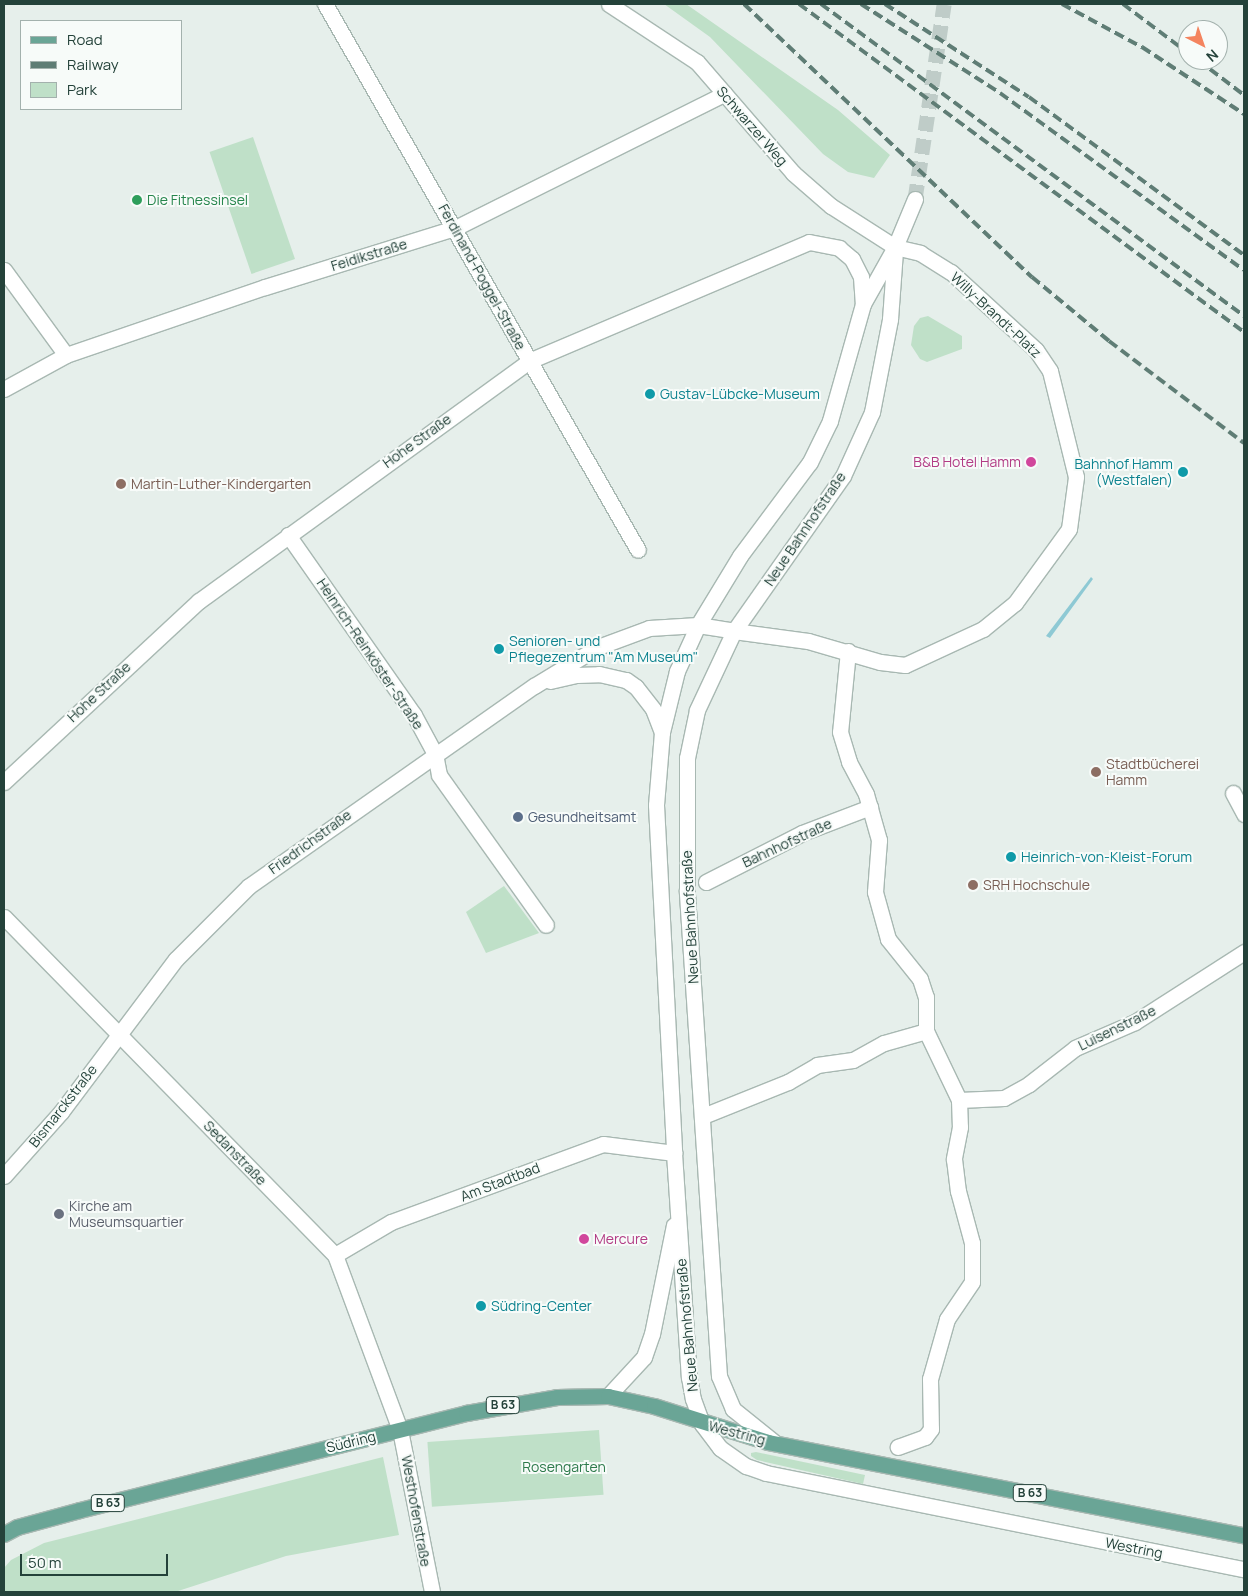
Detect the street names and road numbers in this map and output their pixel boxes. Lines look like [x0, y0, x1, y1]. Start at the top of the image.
street label: Schwarzer Weg [713, 83, 791, 169]
street label: Ferdinand-Poggel-Straße [435, 201, 529, 353]
street label: Feidikstraße [329, 235, 409, 275]
street label: Willy-Brandt-Platz [947, 269, 1045, 361]
street label: Hohe Straße [379, 411, 455, 471]
street label: Neue Bahnhofstraße [761, 469, 849, 589]
street label: Heinrich-Reinköster-Straße [313, 575, 427, 733]
street label: Hohe Straße [64, 658, 134, 726]
street label: Friedrichstraße [265, 806, 355, 878]
street label: Bahnhofstraße [740, 815, 834, 871]
street label: Neue Bahnhofstraße [678, 850, 702, 984]
street label: Luisenstraße [1075, 1002, 1159, 1054]
street label: Bismarckstraße [25, 1061, 101, 1151]
street label: Sedanstraße [200, 1117, 270, 1189]
street label: Am Stadtbad [458, 1159, 542, 1205]
street label: Neue Bahnhofstraße [673, 1258, 701, 1392]
road number: B 63 [486, 1396, 520, 1414]
street label: Westring [707, 1417, 767, 1449]
street label: Südring [325, 1428, 377, 1456]
street label: Westhofenstraße [398, 1454, 434, 1568]
road number: B 63 [1012, 1484, 1048, 1502]
road number: B 63 [90, 1494, 126, 1512]
street label: Westring [1104, 1534, 1164, 1562]

